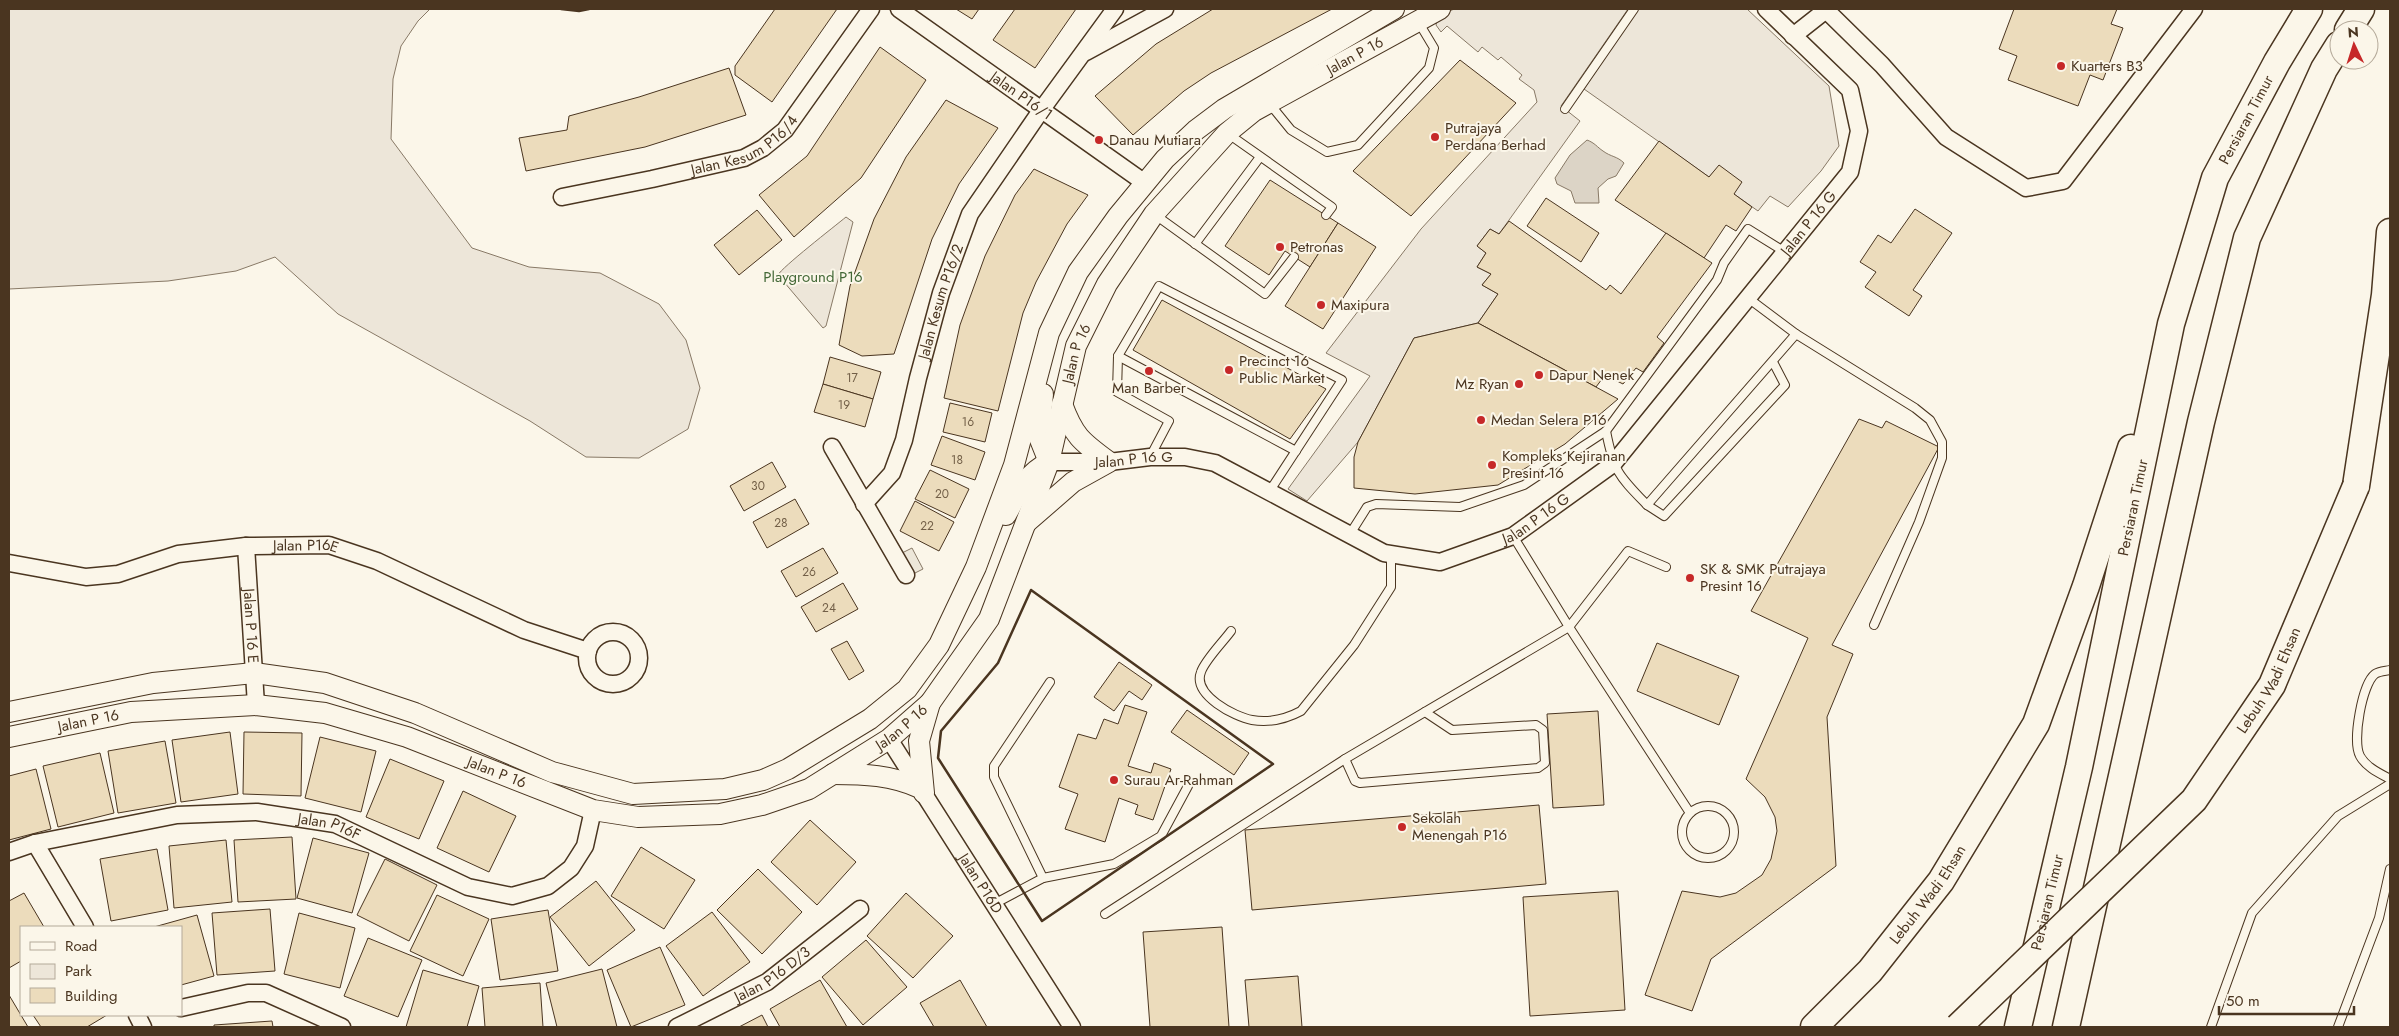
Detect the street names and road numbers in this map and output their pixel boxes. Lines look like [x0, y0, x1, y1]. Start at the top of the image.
street label: Jalan P 16 [1321, 31, 1387, 81]
street label: Jalan P16/1 [984, 65, 1057, 125]
street label: Persiaran Timur [2213, 71, 2279, 168]
street label: Jalan Kesum P16/4 [687, 110, 803, 181]
street label: Jalan P 16 G [1774, 186, 1842, 262]
street label: Jalan Kesum P16/2 [912, 241, 969, 364]
street label: Jalan P 16 [1056, 320, 1096, 388]
street label: Jalan P 16 G [1093, 446, 1173, 473]
street label: Persiaran Timur [2112, 456, 2154, 558]
street label: Jalan P 16 G [1497, 488, 1574, 551]
street label: Jalan P16E [271, 534, 342, 559]
street label: Jalan P 16 E [238, 586, 264, 664]
street label: Lebuh Wadi Ehsan [2231, 624, 2306, 738]
street label: Jalan P 16 [870, 699, 932, 757]
street label: Jalan P 16 [54, 704, 121, 738]
street label: Jalan P 16 [462, 750, 530, 794]
street label: Jalan P16F [294, 807, 364, 846]
street label: Lebuh Wadi Ehsan [1884, 841, 1971, 949]
street label: Jalan P16D [952, 847, 1008, 918]
street label: Persiaran Timur [2025, 851, 2069, 953]
street label: Jalan P16 D/3 [729, 941, 815, 1009]

